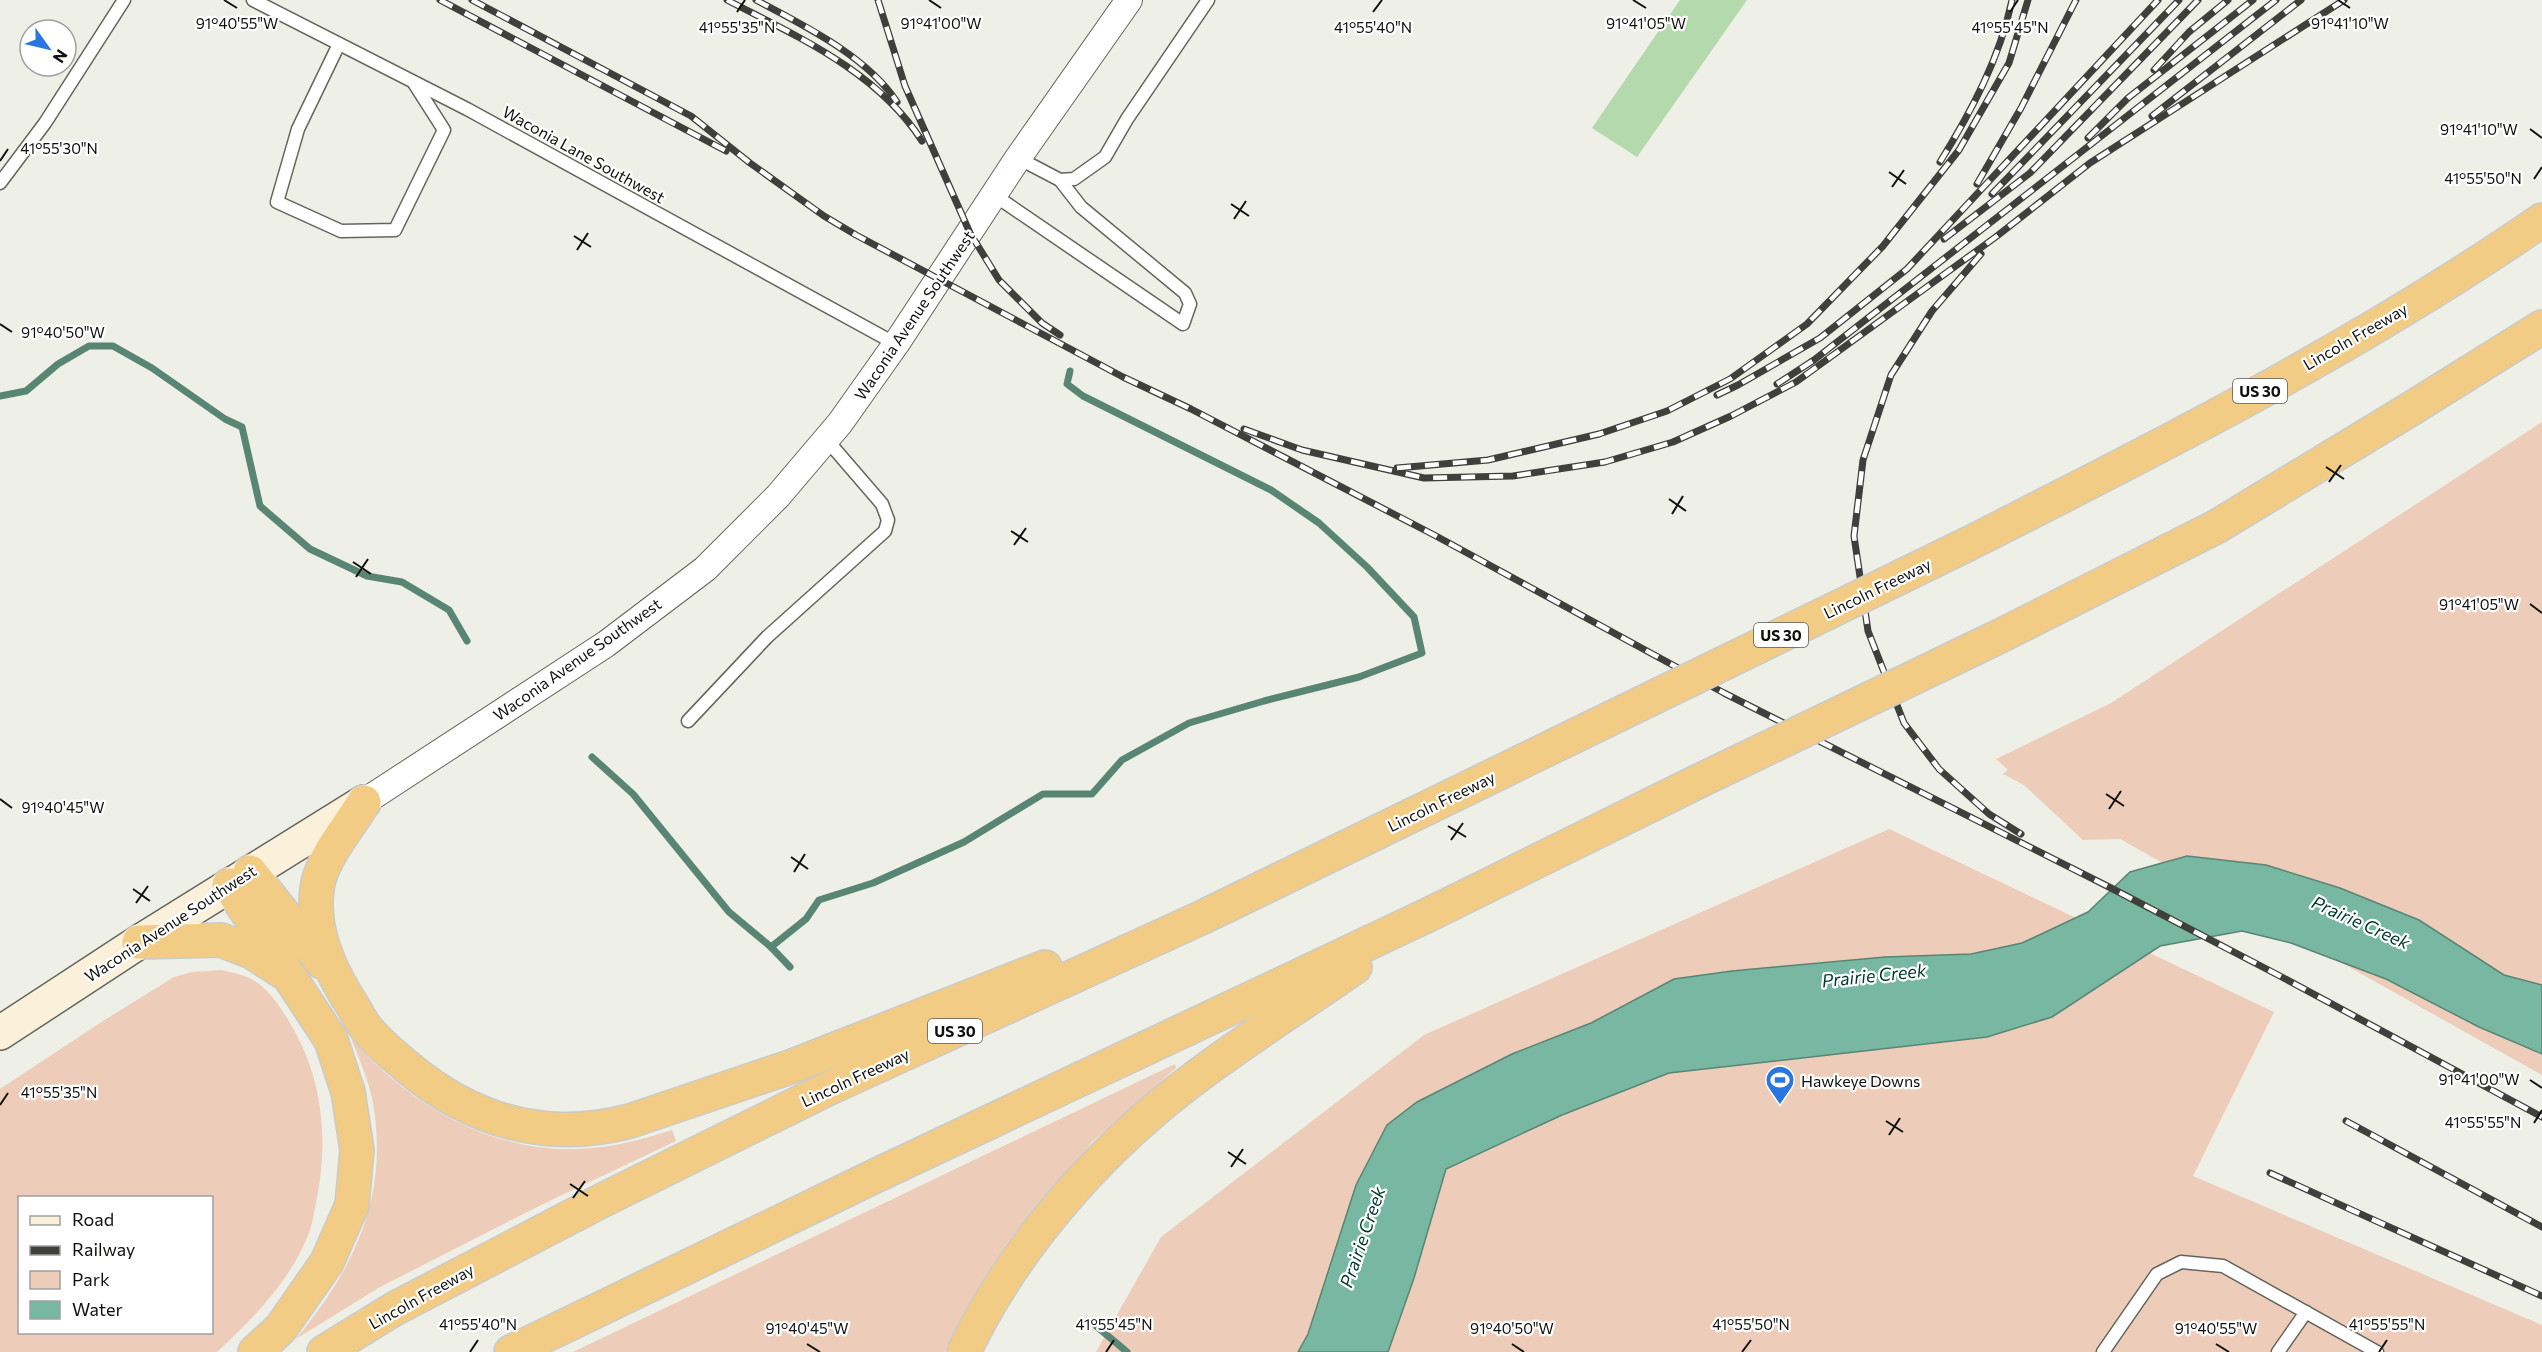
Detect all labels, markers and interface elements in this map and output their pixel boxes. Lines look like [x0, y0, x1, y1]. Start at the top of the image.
text: 91°40'55"W [196, 14, 278, 32]
text: 91°41'00"W [900, 14, 982, 32]
text: 91°41'05"W [1606, 14, 1686, 32]
text: 91°41'10"W [2311, 14, 2389, 32]
north arrow [18, 18, 78, 78]
text: 41°55'35"N [699, 18, 775, 36]
text: 41°55'40"N [1334, 18, 1412, 36]
text: 41°55'45"N [1972, 18, 2048, 36]
text: N [50, 46, 72, 67]
street label: Waconia Lane Southwest [500, 101, 669, 207]
text: 91°41'10"W [2440, 120, 2518, 138]
text: 41°55'30"N [20, 139, 98, 157]
text: 41°55'50"N [2444, 169, 2522, 187]
street label: Waconia Avenue Southwest [850, 226, 978, 403]
street label: Lincoln Freeway [2300, 299, 2410, 373]
text: 91°40'50"W [21, 323, 105, 341]
road number: US 30 [2233, 379, 2287, 403]
street label: Lincoln Freeway [1820, 554, 1934, 622]
street label: Waconia Avenue Southwest [489, 593, 665, 724]
text: 91°41'05"W [2439, 595, 2519, 613]
road number: US 30 [1754, 623, 1808, 647]
street label: Lincoln Freeway [1384, 767, 1498, 835]
text: 91°40'45"W [21, 798, 105, 816]
street label: Waconia Avenue Southwest [81, 860, 260, 986]
water label: Prairie Creek [2309, 891, 2415, 954]
water label: Prairie Creek [1821, 958, 1929, 991]
road number: US 30 [928, 1019, 982, 1043]
street label: Lincoln Freeway [798, 1044, 912, 1110]
sports icon: Hawkeye Downs [1764, 1064, 1796, 1106]
text: 91°41'00"W [2438, 1070, 2520, 1088]
place label: Hawkeye Downs [1801, 1071, 1920, 1090]
text: 41°55'35"N [21, 1083, 97, 1101]
text: 41°55'55"N [2445, 1113, 2521, 1131]
water label: Prairie Creek [1334, 1183, 1390, 1290]
legend [18, 1196, 213, 1334]
text: Road [72, 1208, 114, 1230]
text: Railway [72, 1238, 135, 1260]
street label: Lincoln Freeway [365, 1259, 477, 1333]
text: Park [72, 1268, 110, 1290]
text: Water [72, 1298, 123, 1320]
text: 41°55'40"N [439, 1315, 517, 1333]
text: 41°55'45"N [1076, 1315, 1152, 1333]
text: 41°55'50"N [1712, 1315, 1790, 1333]
text: 41°55'55"N [2349, 1315, 2425, 1333]
text: 91°40'45"W [765, 1319, 849, 1337]
text: 91°40'50"W [1470, 1319, 1554, 1337]
text: 91°40'55"W [2175, 1319, 2257, 1337]

